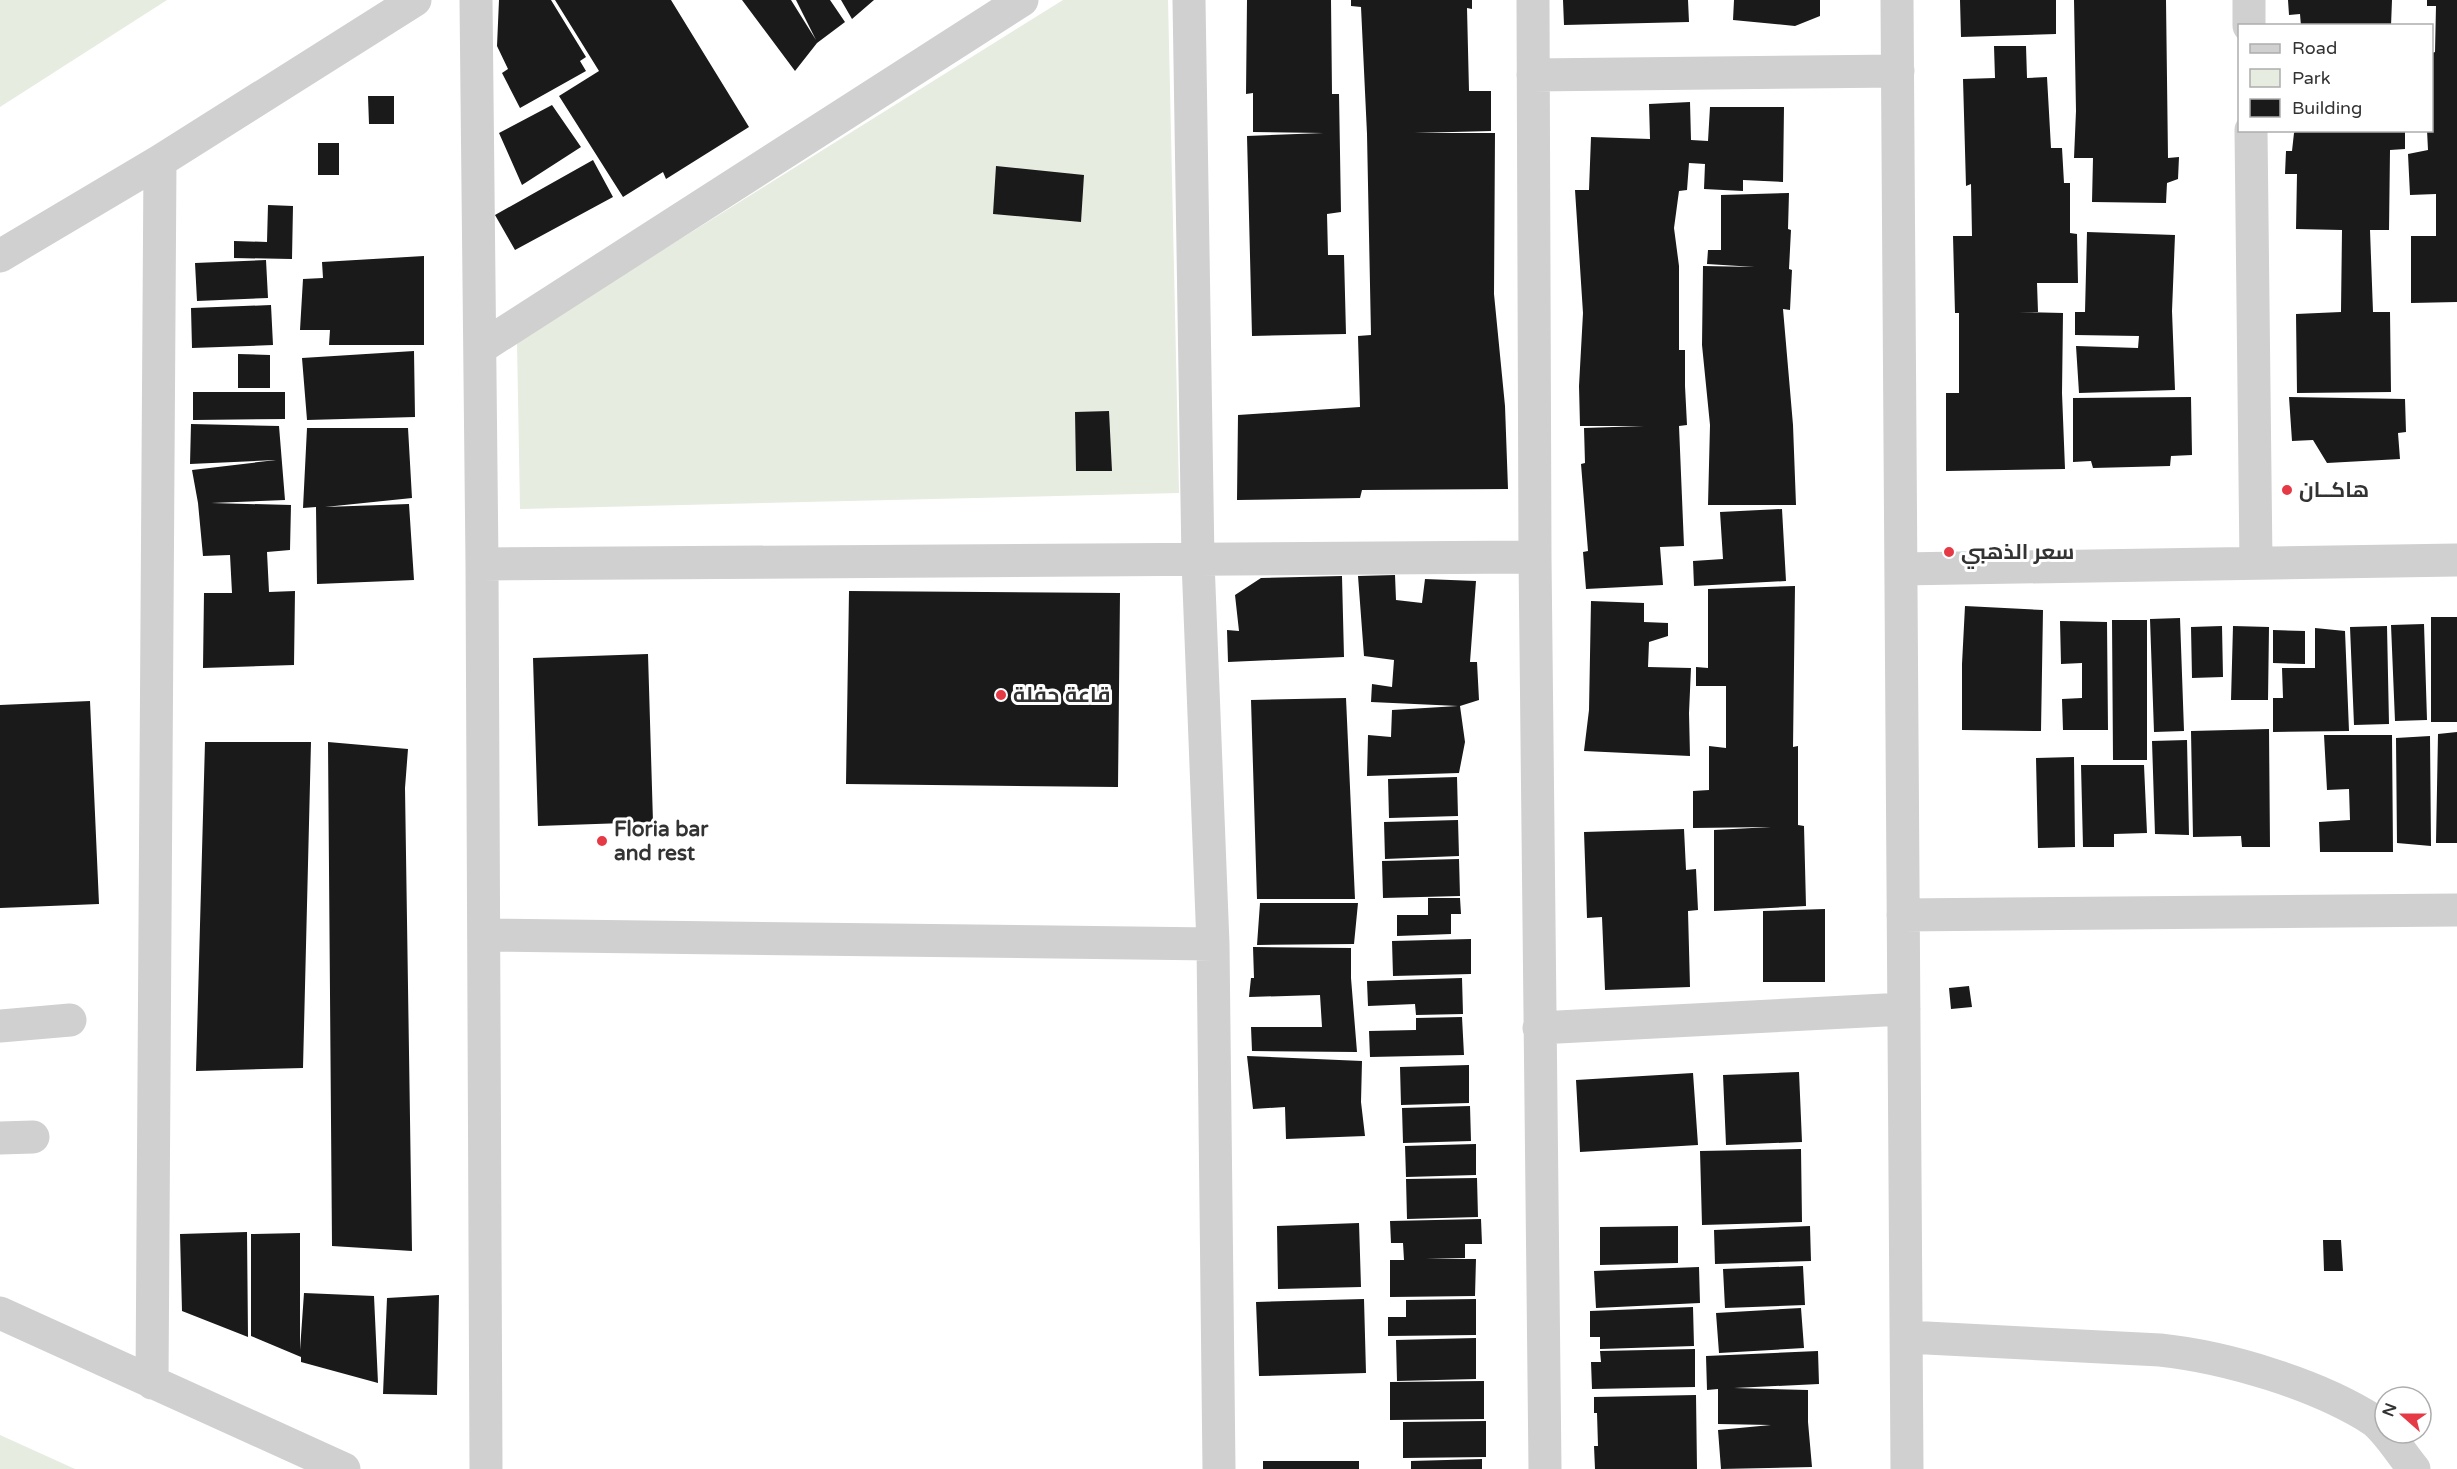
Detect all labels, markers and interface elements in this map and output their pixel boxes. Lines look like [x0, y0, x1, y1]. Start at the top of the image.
legend [2238, 24, 2433, 132]
text: Road [2292, 37, 2337, 59]
text: Park [2292, 67, 2331, 89]
text: Building [2292, 97, 2362, 119]
place label: هاكــان [2299, 478, 2369, 503]
marker: هاكــان [2280, 483, 2294, 497]
place label: سعر الذهبي [1961, 540, 2074, 569]
marker: سعر الذهبي [1942, 545, 1956, 559]
place label: قاعة حفلة [1013, 683, 1110, 708]
marker: قاعة حفلة [994, 688, 1008, 702]
place label: Floria bar and rest [614, 817, 709, 866]
marker: Floria bar and rest [595, 834, 609, 848]
north arrow [2373, 1385, 2433, 1445]
text: N [2378, 1400, 2402, 1420]

